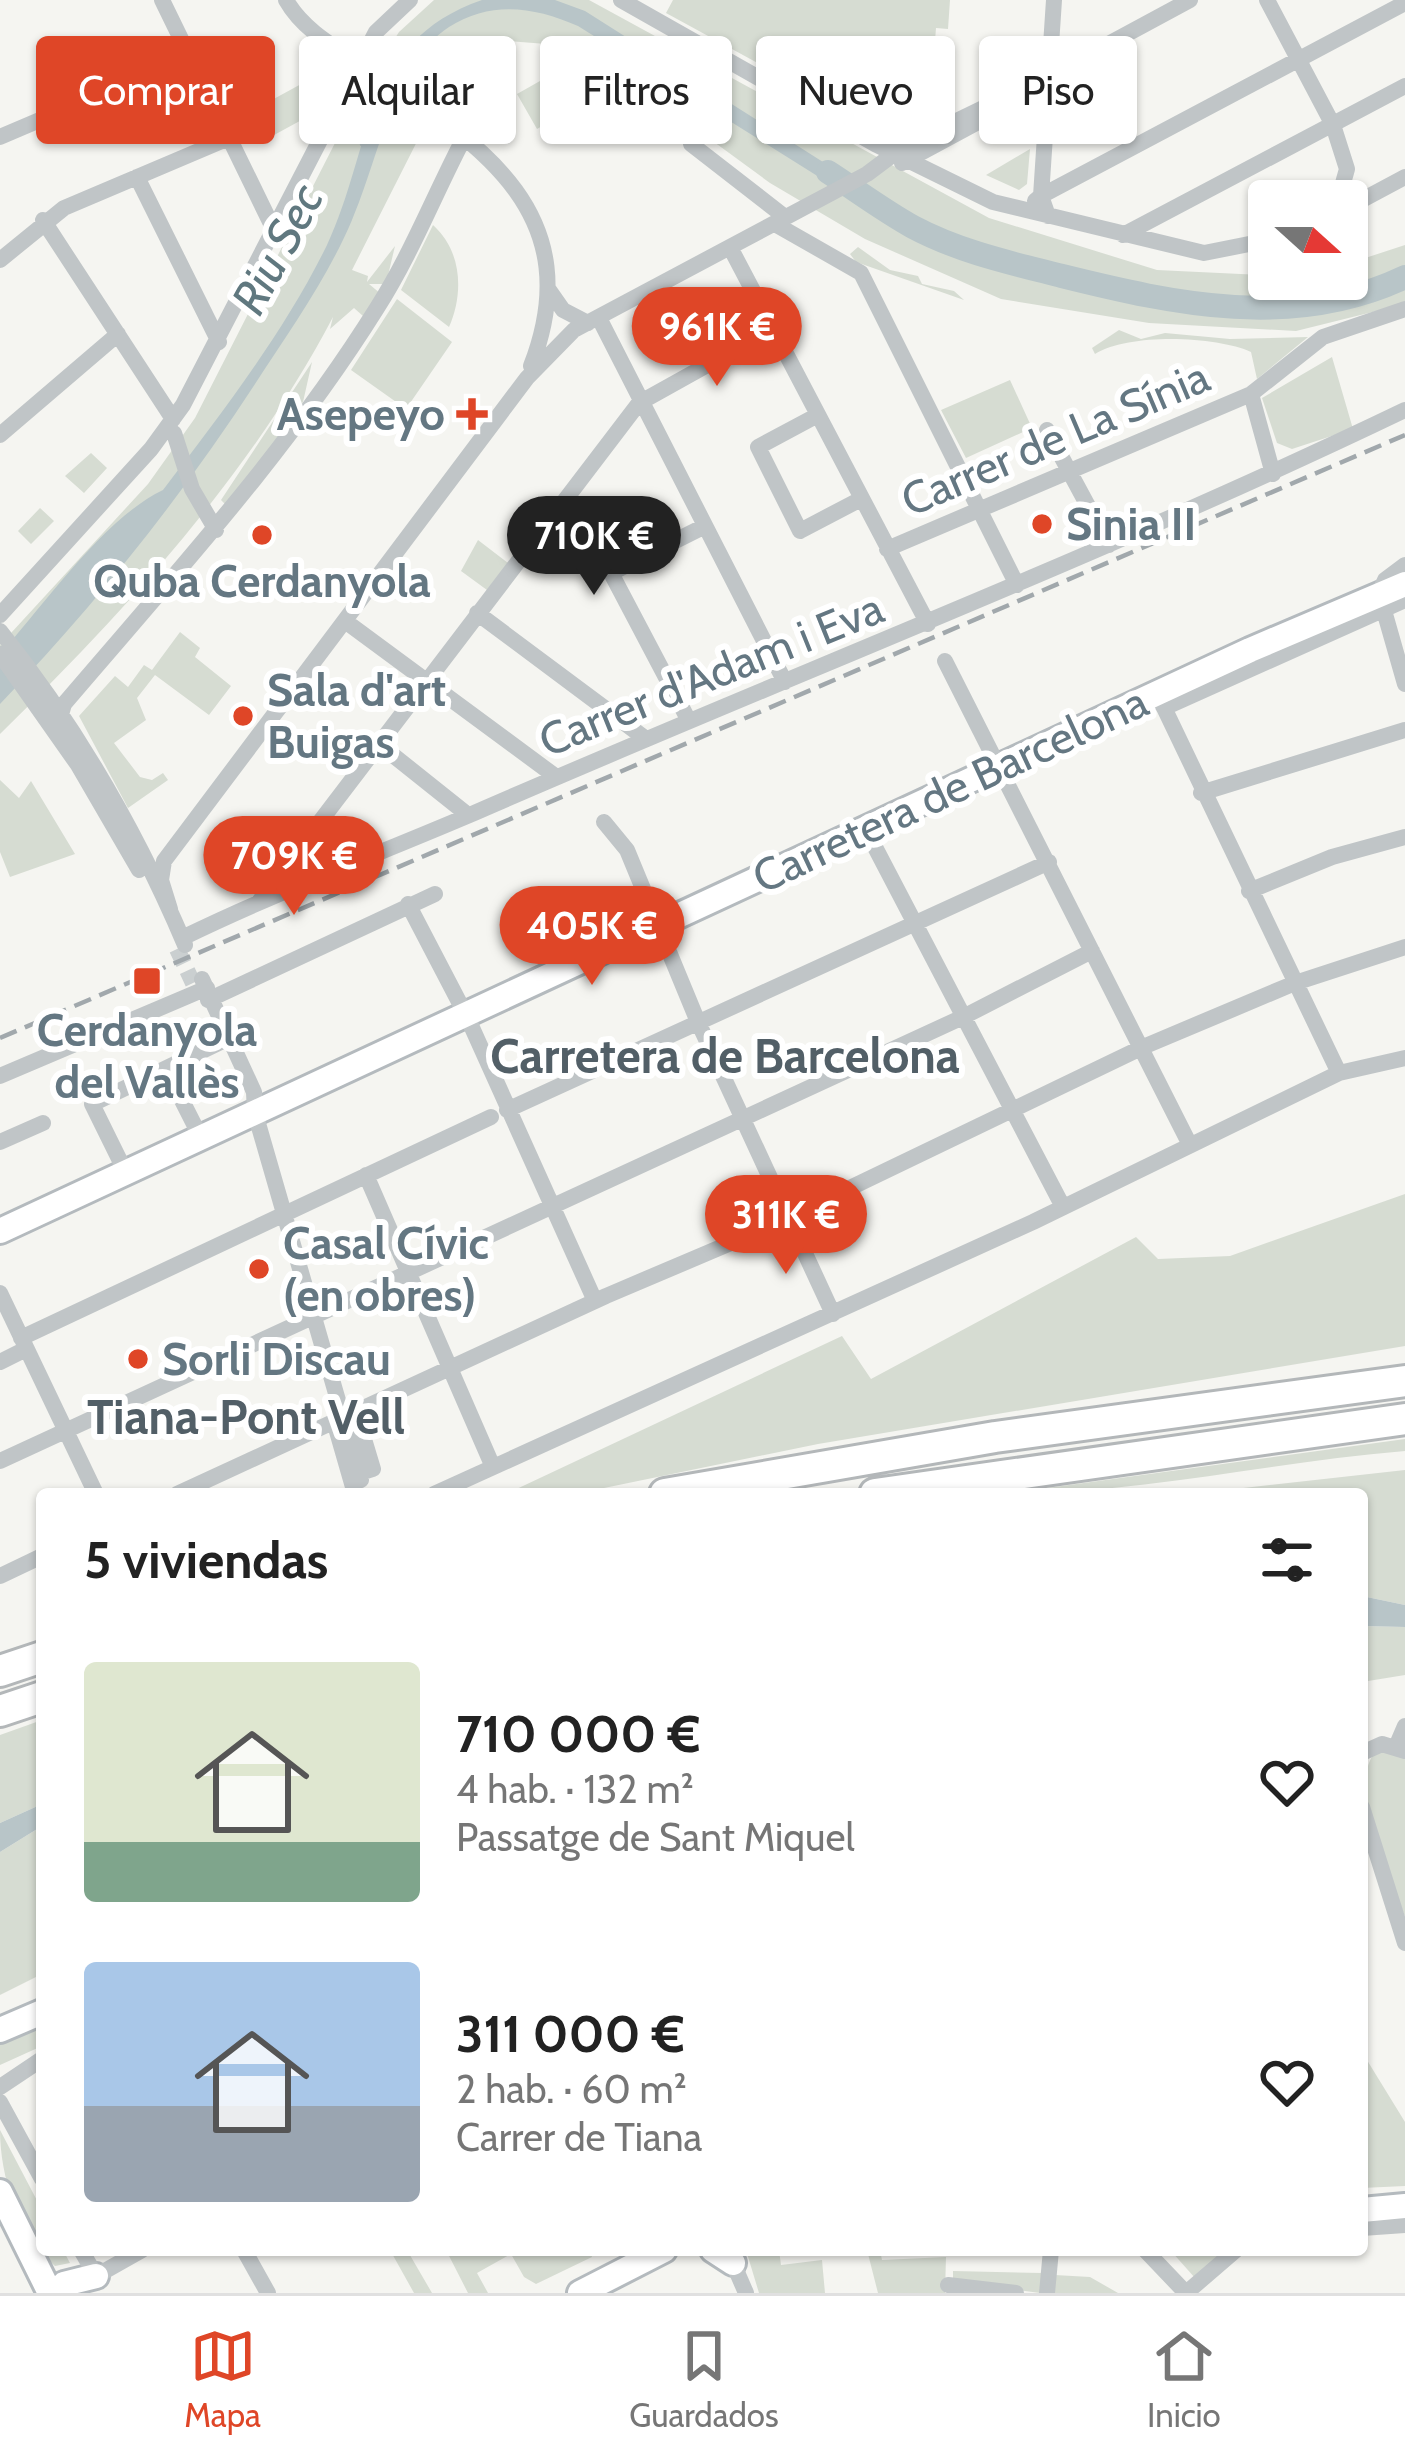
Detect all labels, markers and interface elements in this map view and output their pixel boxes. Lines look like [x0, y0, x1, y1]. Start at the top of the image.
chip: Comprar [36, 36, 275, 144]
chip: Alquilar [299, 36, 516, 144]
chip: Filtros [540, 36, 732, 144]
chip: Nuevo [756, 36, 955, 144]
chip: Piso [979, 36, 1137, 144]
water label: Riu Sec [219, 173, 336, 324]
north arrow [1248, 180, 1368, 300]
map controls [1248, 180, 1368, 300]
pin: 961K € [619, 287, 815, 389]
text: 961K € [659, 302, 775, 350]
street label: Carrer de La Sínia [893, 349, 1217, 527]
place label: Asepeyo [277, 387, 445, 441]
marker: Asepeyo [456, 398, 488, 430]
pin: 710K € [496, 496, 692, 598]
place label: Sinia II [1066, 497, 1196, 551]
text: 710K € [534, 511, 654, 559]
marker: Sinia II [1029, 511, 1055, 537]
marker: Quba Cerdanyola [249, 522, 275, 548]
place label: Quba Cerdanyola [93, 554, 431, 608]
street label: Carrer d'Adam i Eva [531, 580, 891, 768]
place label: Sala d'art Buigas [267, 663, 446, 769]
street label: Carretera de Barcelona [744, 674, 1156, 904]
marker: Sala d'art Buigas [230, 703, 256, 729]
pin: 709K € [196, 816, 392, 918]
text: 709K € [230, 831, 358, 879]
pin: 405K € [494, 886, 690, 988]
text: 405K € [527, 901, 657, 949]
marker: Cerdanyola del Vallès [131, 965, 163, 997]
place label: Cerdanyola del Vallès [37, 1003, 257, 1109]
district label: Carretera de Barcelona [490, 1027, 960, 1085]
pin: 311K € [688, 1175, 884, 1277]
text: 311K € [732, 1190, 840, 1238]
place label: Casal Cívic (en obres) [283, 1216, 489, 1322]
marker: Casal Cívic (en obres) [246, 1256, 272, 1282]
place label: Sorli Discau [162, 1332, 391, 1386]
marker: Sorli Discau [125, 1346, 151, 1372]
district label: Tiana-Pont Vell [87, 1388, 405, 1446]
icon: filters [1254, 1527, 1320, 1593]
text: 5 viviendas [84, 1529, 328, 1591]
text: 710 000 € [456, 1703, 701, 1765]
icon: home [180, 1710, 324, 1854]
icon: heart [1254, 1749, 1320, 1815]
text: 4 hab. · 132 m² [456, 1765, 694, 1813]
text: Passatge de Sant Miquel [456, 1813, 855, 1861]
text: 311 000 € [456, 2003, 685, 2065]
icon: home [180, 2010, 324, 2154]
icon: heart [1254, 2049, 1320, 2115]
text: 2 hab. · 60 m² [456, 2065, 687, 2113]
text: Carrer de Tiana [456, 2113, 702, 2161]
tab: Mapa [184, 2323, 261, 2435]
tab: Guardados [629, 2323, 779, 2435]
tab: Inicio [1147, 2323, 1221, 2435]

